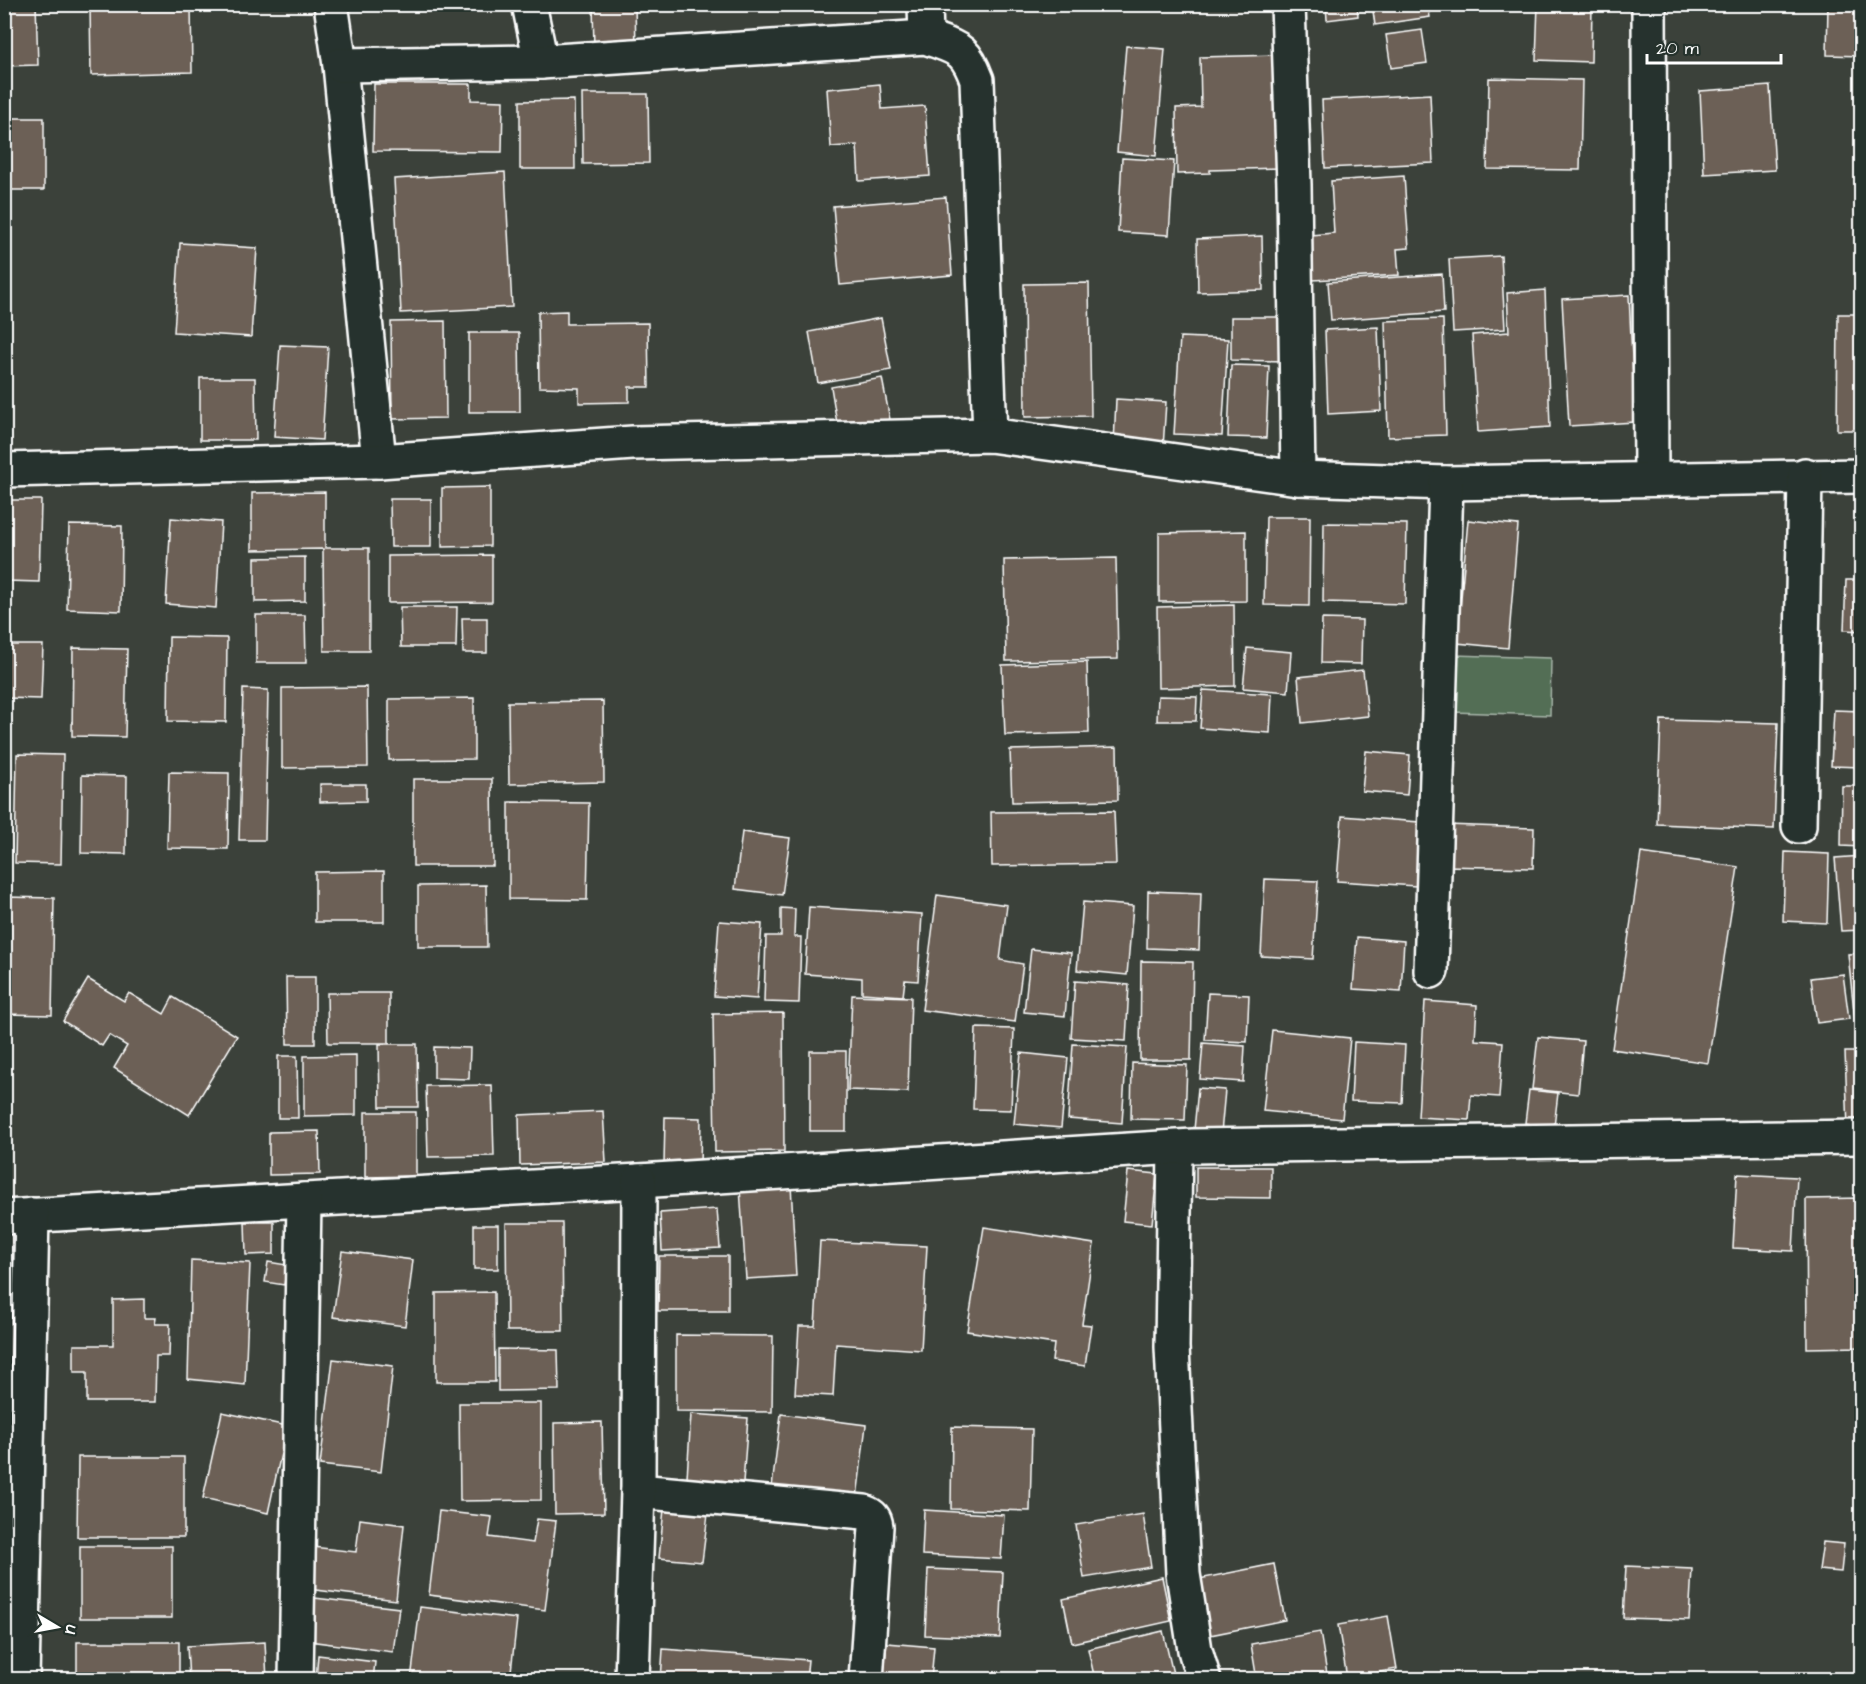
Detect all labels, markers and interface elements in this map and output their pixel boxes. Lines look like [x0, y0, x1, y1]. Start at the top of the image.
scale bar [1647, 27, 1780, 65]
text: 20 m [1656, 36, 1699, 61]
north arrow [27, 1597, 87, 1657]
text: U [59, 1623, 82, 1636]

